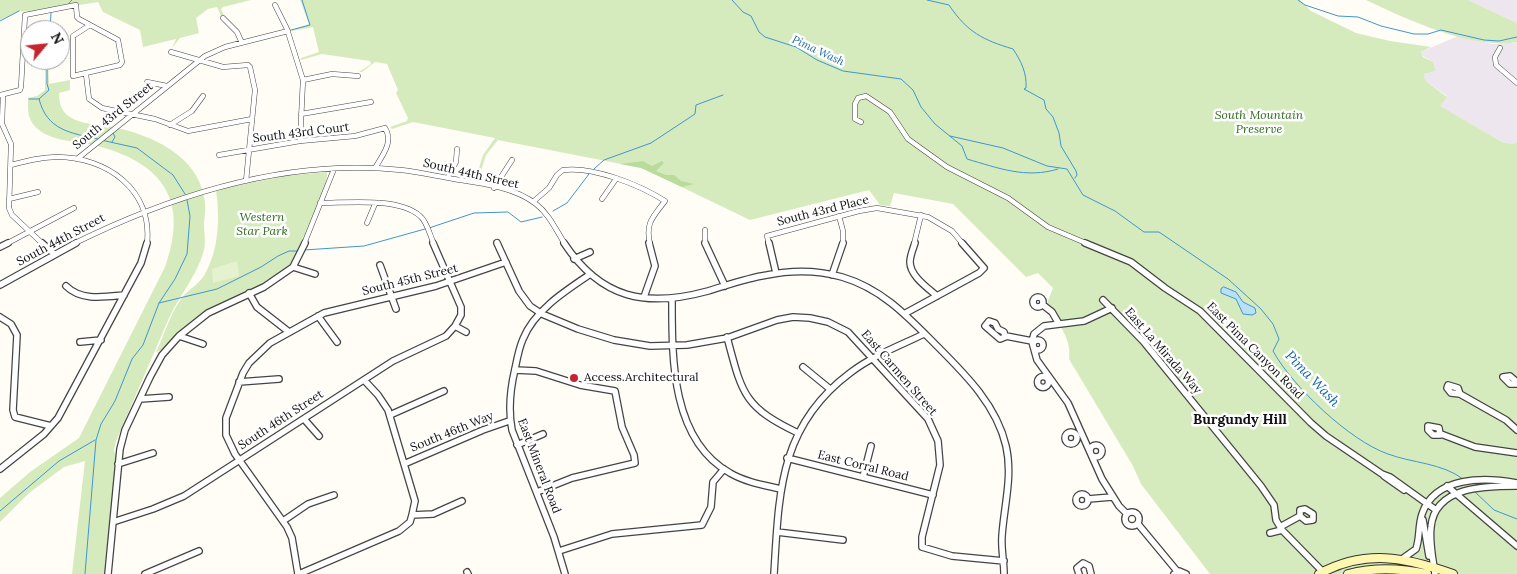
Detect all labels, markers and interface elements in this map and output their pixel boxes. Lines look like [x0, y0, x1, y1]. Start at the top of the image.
north arrow [20, 20, 70, 70]
text: N [47, 29, 68, 47]
water label: Pima Wash [790, 33, 846, 69]
street label: South 43rd Street [70, 79, 156, 153]
park label: South Mountain Preserve [1215, 109, 1303, 137]
street label: South 43rd Court [252, 120, 350, 146]
street label: South 44th Street [422, 156, 520, 192]
street label: South 43rd Place [776, 193, 870, 229]
street label: South 44th Street [14, 211, 108, 269]
park label: Western Star Park [236, 211, 288, 239]
street label: South 45th Street [361, 261, 459, 299]
street label: East Pima Canyon Road [1204, 300, 1306, 402]
street label: East La Mirada Way [1122, 305, 1204, 397]
street label: East Carmen Street [858, 327, 940, 419]
water label: Pima Wash [1281, 348, 1343, 410]
place label: Access.Architectural [584, 371, 699, 385]
marker: Access.Architectural [568, 372, 580, 384]
street label: South 46th Street [236, 387, 326, 453]
street label: South 46th Way [408, 409, 496, 455]
district label: Burgundy Hill [1193, 412, 1287, 428]
street label: East Mineral Road [514, 416, 564, 516]
street label: East Corral Road [816, 448, 910, 484]

